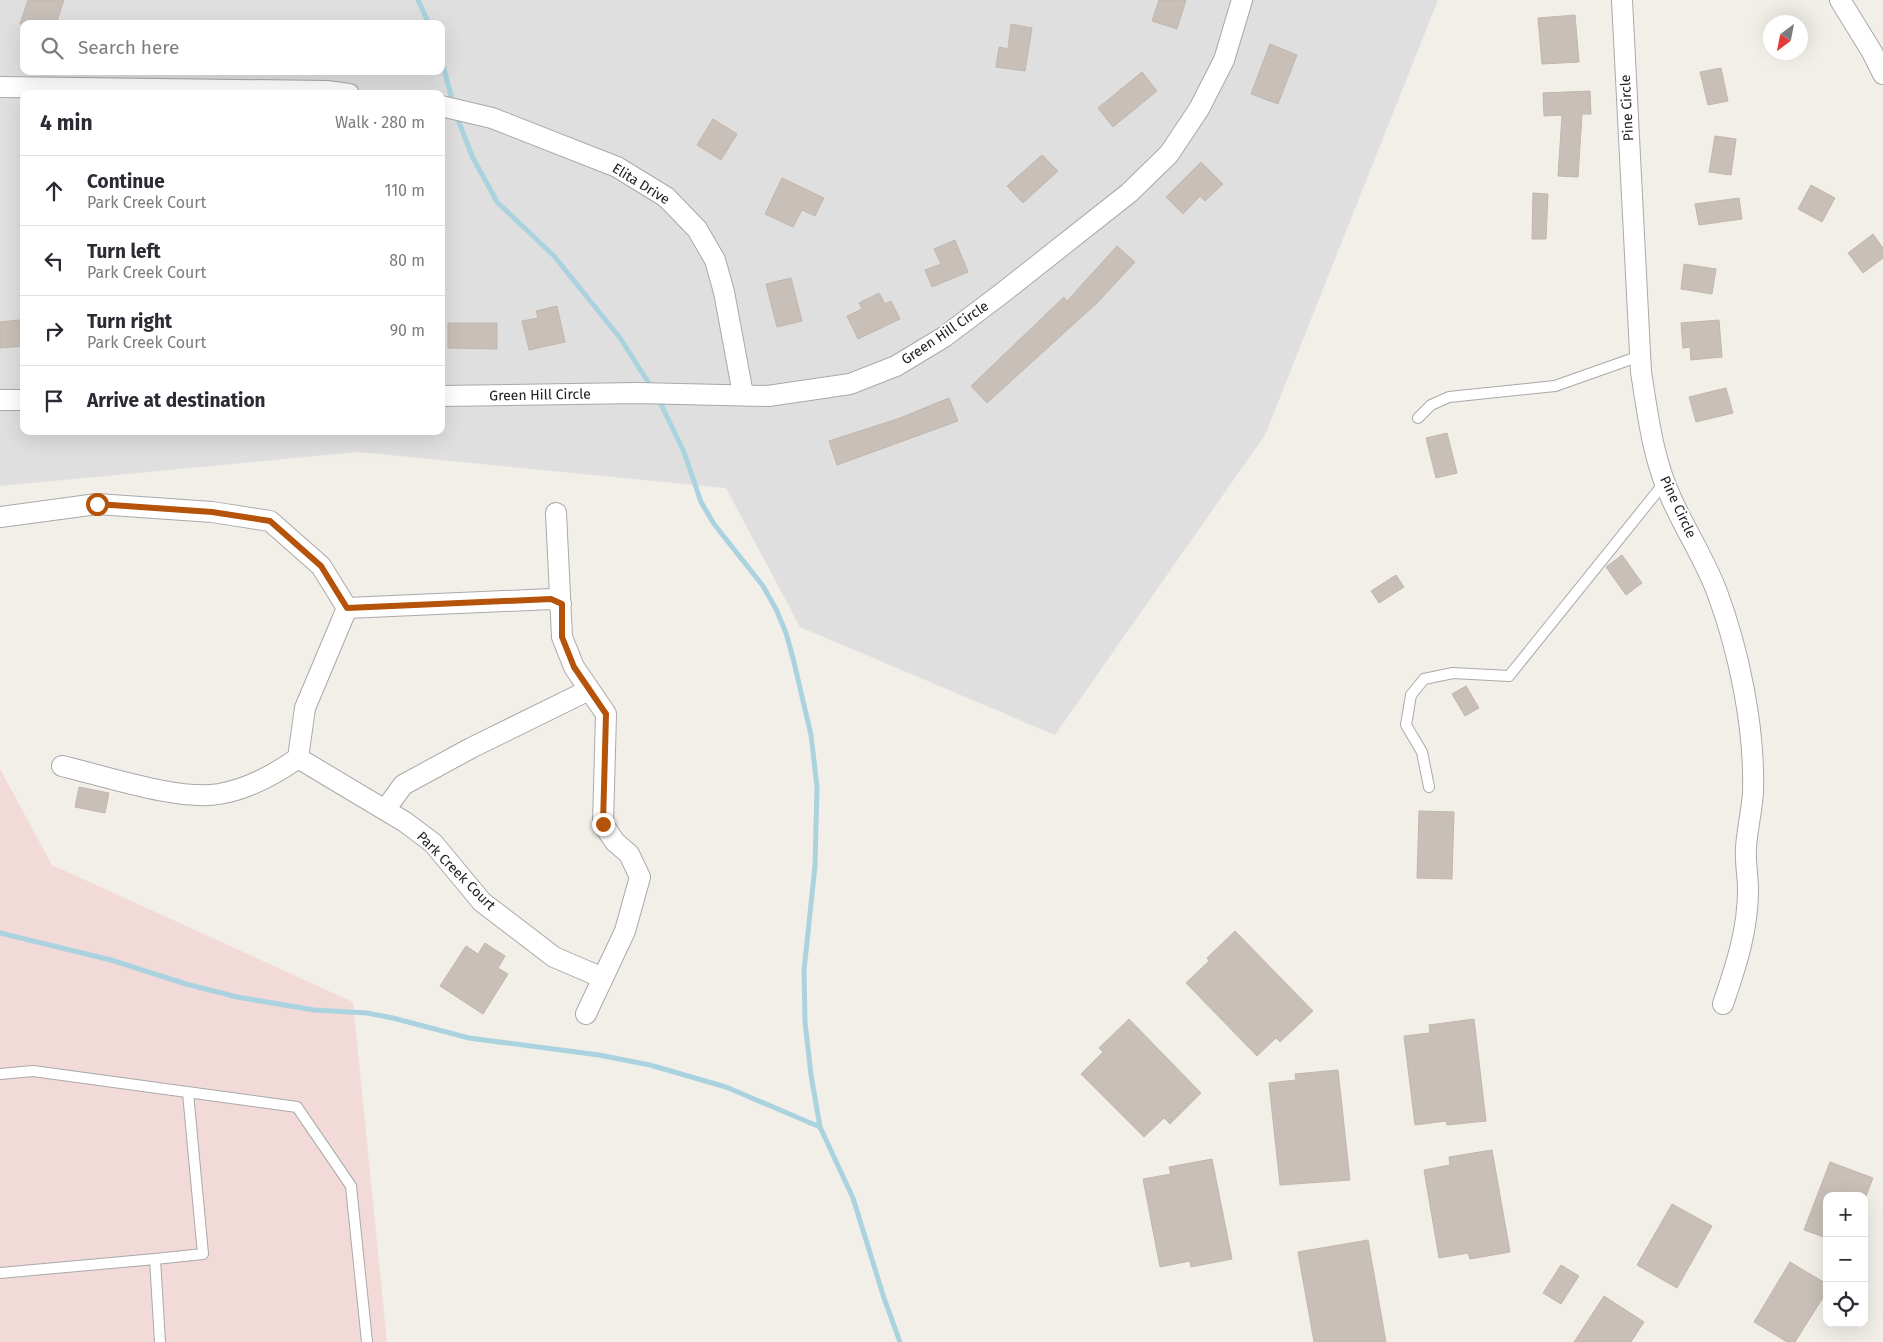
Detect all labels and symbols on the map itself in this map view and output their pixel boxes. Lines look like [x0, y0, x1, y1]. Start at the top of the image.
north arrow [1763, 15, 1808, 60]
street label: Pine Circle [1617, 74, 1637, 142]
street label: Elita Drive [609, 160, 673, 208]
street label: Green Hill Circle [898, 298, 992, 368]
street label: Green Hill Circle [489, 386, 591, 404]
street label: Pine Circle [1656, 473, 1700, 541]
route start [86, 493, 109, 516]
route end [592, 813, 615, 836]
street label: Park Creek Court [413, 828, 500, 915]

